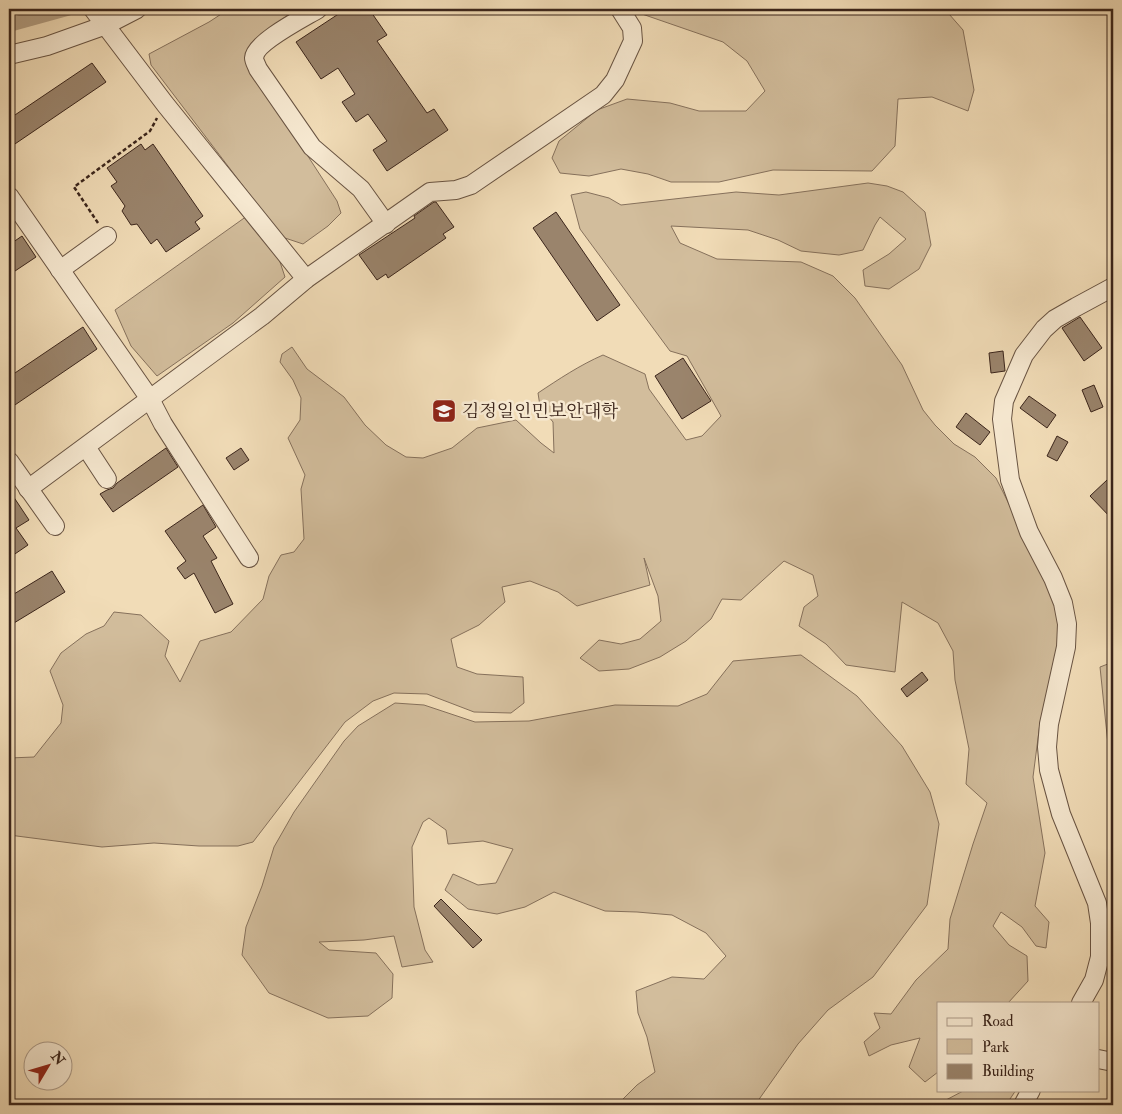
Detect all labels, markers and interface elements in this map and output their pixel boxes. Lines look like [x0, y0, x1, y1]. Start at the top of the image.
school or university icon: 김정일인민보안대학 [431, 398, 457, 424]
place label: 김정일인민보안대학 [462, 400, 619, 423]
legend [937, 1002, 1100, 1092]
text: Road [982, 1012, 1014, 1031]
text: Park [982, 1038, 1009, 1057]
north arrow [22, 1042, 72, 1092]
text: N [47, 1047, 69, 1069]
text: Building [982, 1062, 1034, 1081]

